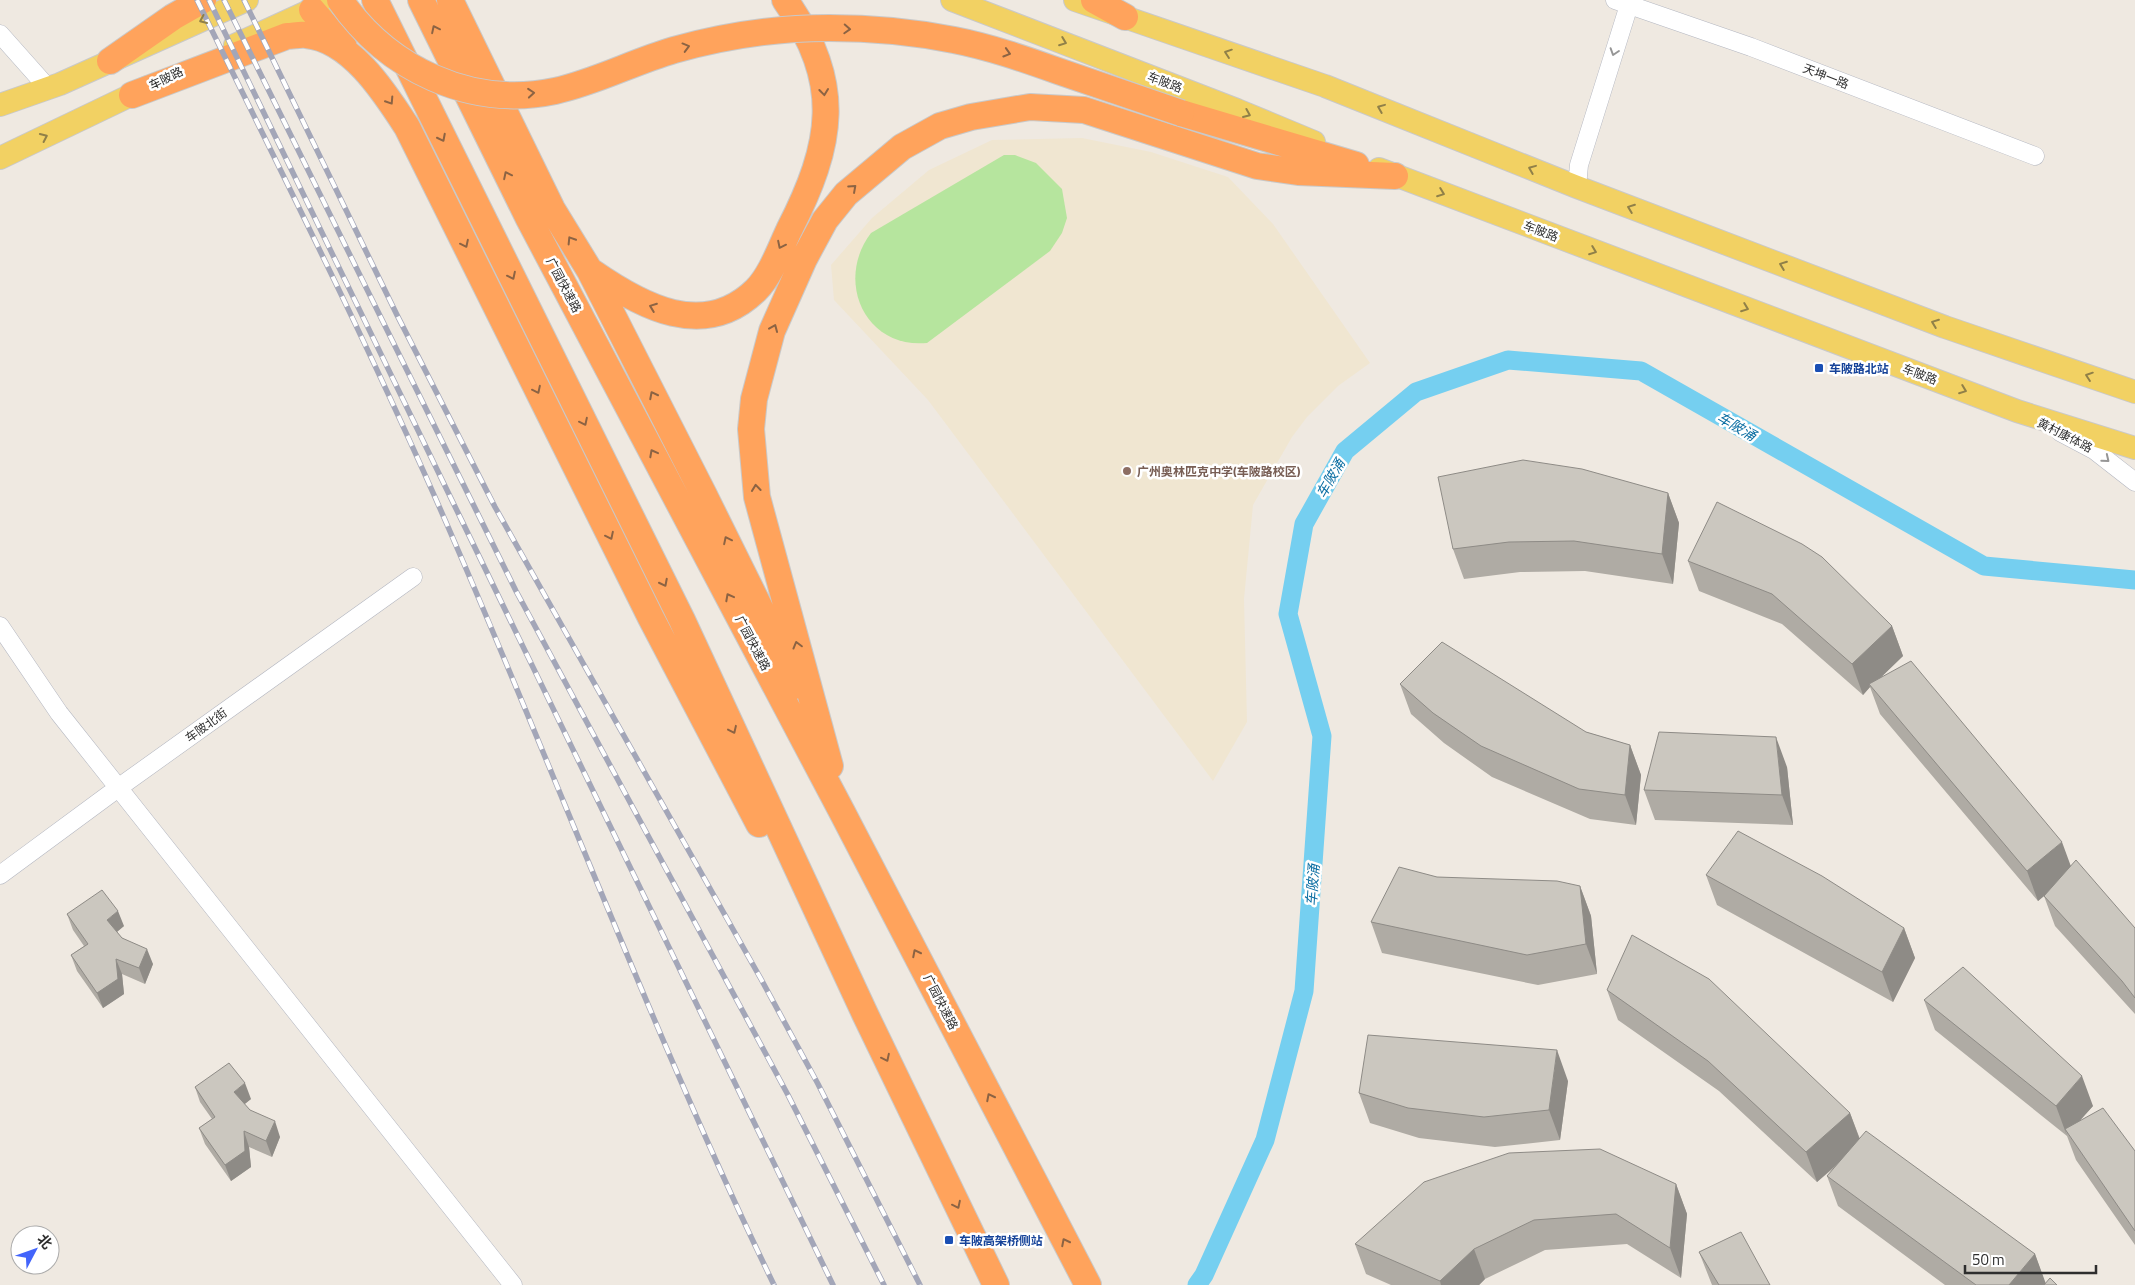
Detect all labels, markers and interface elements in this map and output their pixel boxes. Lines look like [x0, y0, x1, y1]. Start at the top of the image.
one-way arrow [199, 13, 208, 24]
one-way arrow [843, 23, 851, 34]
one-way arrow [431, 25, 441, 34]
one-way arrow [1059, 37, 1067, 47]
one-way arrow [681, 42, 690, 53]
one-way arrow [1610, 47, 1620, 55]
one-way arrow [1002, 48, 1010, 58]
one-way arrow [1224, 49, 1233, 59]
street label: 天坤一路 [1800, 59, 1852, 93]
street label: 车陂路 [146, 62, 186, 94]
street label: 车陂路 [1145, 67, 1185, 97]
one-way arrow [527, 88, 535, 99]
one-way arrow [818, 88, 829, 96]
one-way arrow [383, 95, 393, 104]
one-way arrow [1377, 104, 1386, 115]
one-way arrow [1242, 108, 1251, 119]
one-way arrow [39, 132, 48, 143]
one-way arrow [436, 133, 446, 142]
one-way arrow [1528, 164, 1536, 174]
one-way arrow [503, 171, 513, 180]
one-way arrow [848, 185, 857, 194]
one-way arrow [1436, 187, 1445, 198]
one-way arrow [1628, 203, 1636, 213]
street label: 车陂路 [1521, 216, 1561, 246]
one-way arrow [568, 236, 578, 245]
one-way arrow [459, 239, 469, 248]
one-way arrow [777, 240, 787, 249]
one-way arrow [1588, 245, 1597, 255]
street label: 广园快速路 [542, 254, 586, 316]
one-way arrow [1779, 261, 1788, 271]
one-way arrow [506, 271, 516, 280]
one-way arrow [1740, 302, 1749, 312]
one-way arrow [649, 303, 657, 313]
one-way arrow [1931, 319, 1940, 329]
one-way arrow [767, 324, 778, 333]
place label: 车陂路北站 [1829, 359, 1889, 378]
street label: 车陂路 [1900, 359, 1940, 389]
marker: 车陂路北站 [1813, 362, 1825, 374]
one-way arrow [2085, 372, 2094, 382]
one-way arrow [531, 385, 541, 394]
one-way arrow [1958, 385, 1966, 395]
one-way arrow [649, 391, 660, 400]
water label: 车陂涌 [1714, 406, 1762, 447]
street label: 黄村康体路 [2034, 413, 2096, 457]
one-way arrow [578, 417, 588, 426]
one-way arrow [649, 449, 659, 458]
water label: 车陂涌 [1310, 453, 1351, 501]
one-way arrow [2100, 453, 2109, 461]
place label: 广州奥林匹克中学(车陂路校区) [1137, 462, 1301, 481]
marker: 广州奥林匹克中学(车陂路校区) [1121, 465, 1133, 477]
one-way arrow [751, 483, 762, 491]
one-way arrow [603, 530, 613, 539]
one-way arrow [722, 536, 733, 545]
one-way arrow [658, 578, 668, 587]
one-way arrow [725, 593, 735, 602]
street label: 广园快速路 [731, 612, 775, 674]
one-way arrow [793, 641, 803, 649]
street label: 车陂北街 [181, 703, 231, 747]
one-way arrow [727, 725, 737, 734]
water label: 车陂涌 [1300, 861, 1324, 907]
one-way arrow [912, 949, 922, 958]
street label: 广园快速路 [919, 971, 963, 1033]
one-way arrow [880, 1053, 891, 1062]
one-way arrow [986, 1094, 996, 1103]
one-way arrow [951, 1200, 961, 1209]
north arrow [10, 1225, 60, 1275]
text: 北 [33, 1229, 58, 1253]
place label: 车陂高架桥侧站 [959, 1231, 1043, 1250]
marker: 车陂高架桥侧站 [943, 1234, 955, 1246]
one-way arrow [1061, 1238, 1071, 1247]
scale bar [1965, 1242, 2096, 1274]
text: 50 m [1972, 1248, 2005, 1271]

